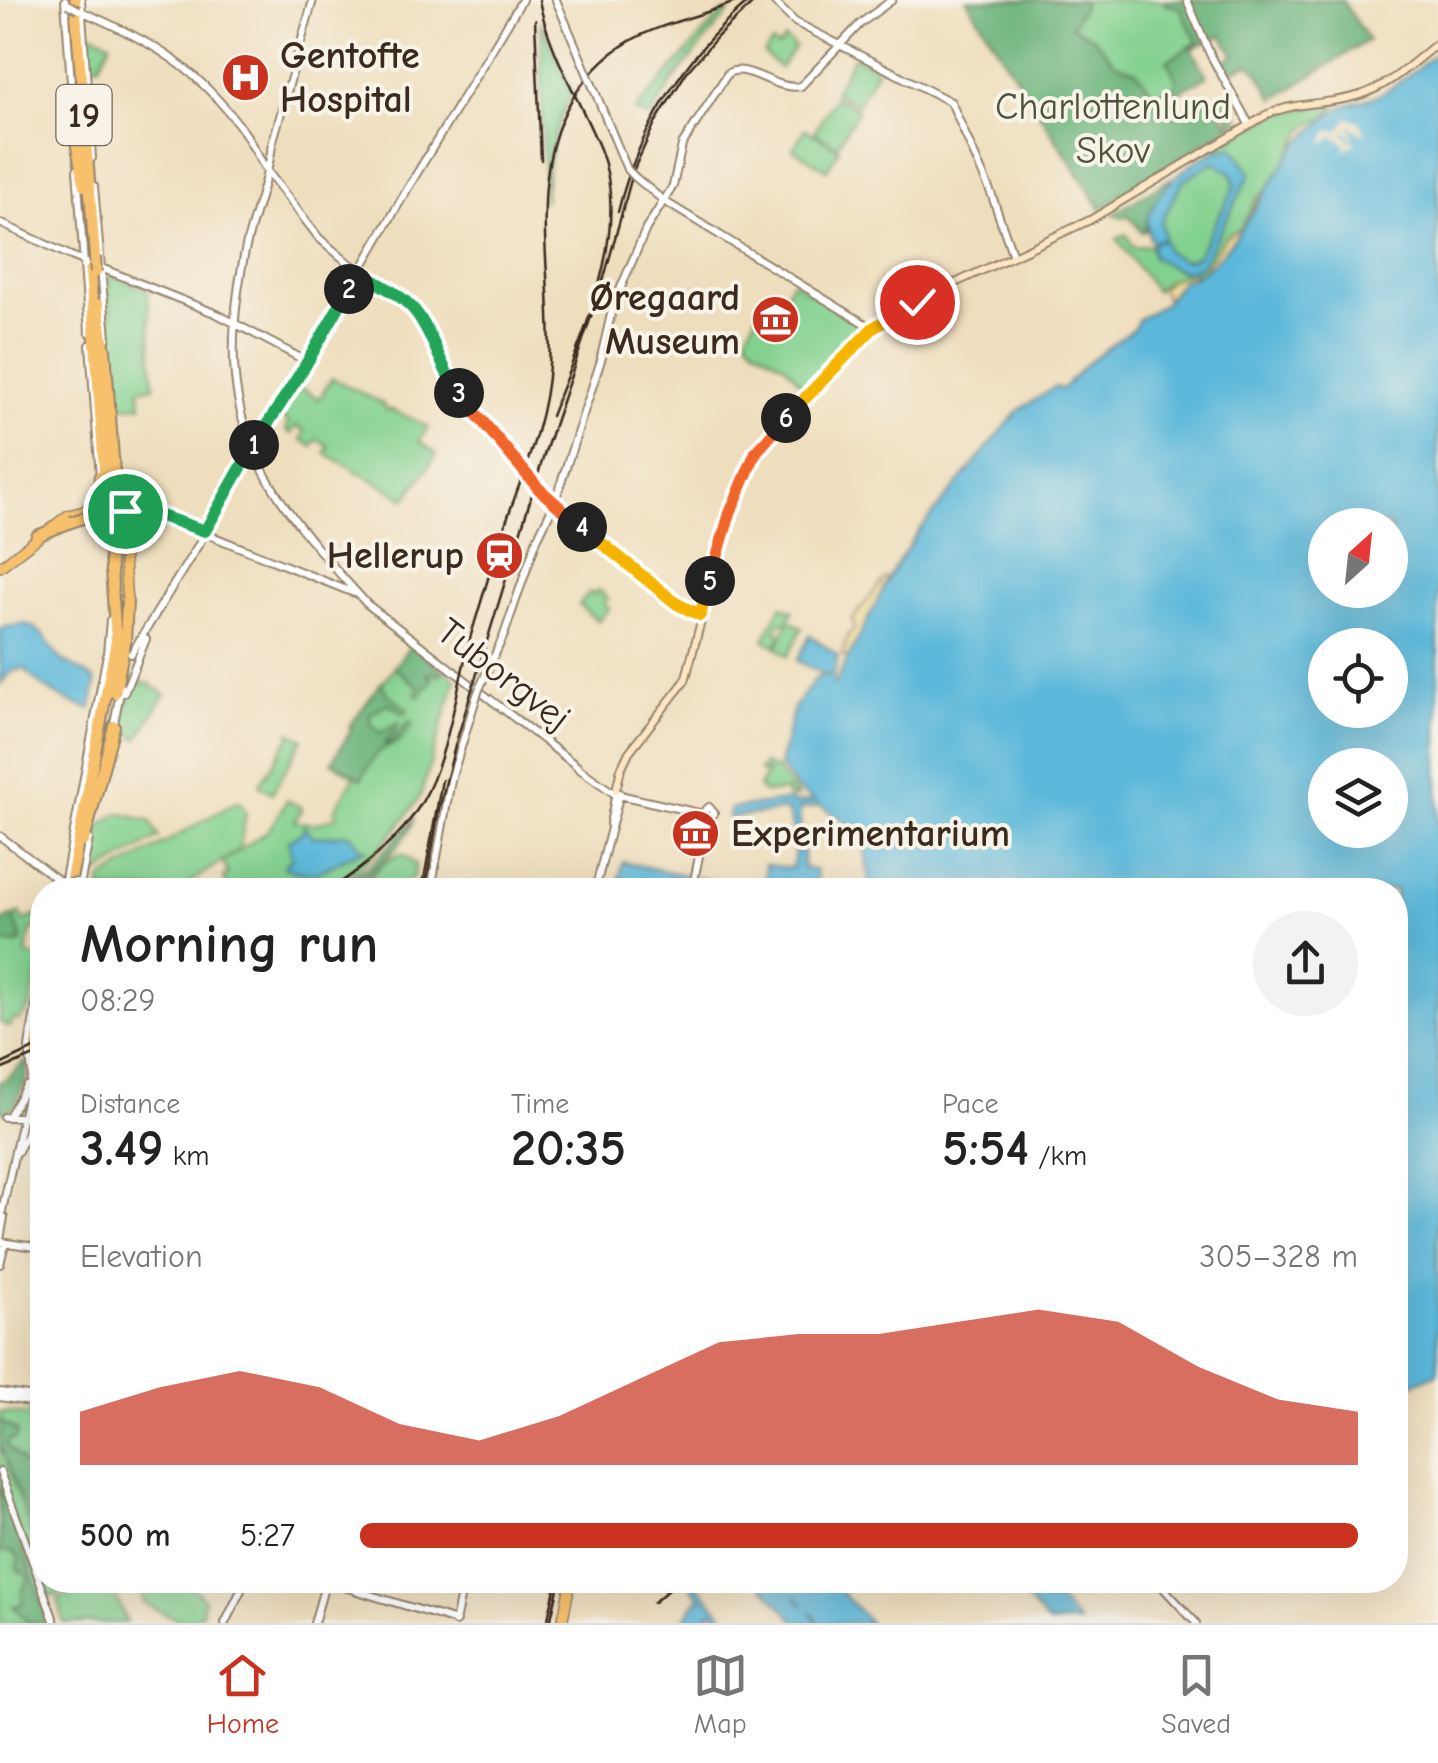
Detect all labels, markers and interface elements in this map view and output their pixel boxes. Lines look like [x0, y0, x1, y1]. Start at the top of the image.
place label: Gentofte Hospital [280, 34, 420, 122]
hospital icon: Gentofte Hospital [219, 51, 271, 103]
road number: 19 [56, 85, 112, 145]
park label: Charlottenlund Skov [995, 85, 1231, 173]
pin [875, 260, 960, 345]
pin: 2 [324, 264, 374, 314]
text: 2 [342, 273, 356, 305]
icon: check [890, 275, 945, 330]
place label: Øregaard Museum [590, 276, 740, 364]
museum icon: Øregaard Museum [749, 293, 801, 345]
pin: 3 [434, 368, 484, 418]
text: 3 [452, 377, 466, 409]
pin: 6 [761, 393, 811, 443]
text: 6 [779, 402, 793, 434]
pin: 1 [229, 420, 279, 470]
text: 1 [248, 429, 260, 461]
pin [83, 469, 168, 554]
icon: arrive [98, 484, 153, 539]
pin: 4 [557, 502, 607, 552]
north arrow [1308, 508, 1408, 608]
map controls [1308, 508, 1408, 848]
text: 4 [575, 511, 589, 543]
station icon: Hellerup [473, 529, 525, 581]
place label: Hellerup [327, 534, 464, 578]
pin: 5 [685, 556, 735, 606]
text: 5 [703, 565, 717, 597]
street label: Tuborgvej [428, 609, 579, 740]
button: locate [1308, 628, 1408, 728]
button: layers [1308, 748, 1408, 848]
museum icon: Experimentarium [670, 807, 722, 859]
place label: Experimentarium [731, 812, 1010, 856]
button: share [1253, 911, 1358, 1016]
text: Morning run [80, 912, 378, 976]
text: 08:29 [80, 982, 156, 1019]
text: Distance [80, 1088, 180, 1120]
text: Time [511, 1088, 569, 1120]
text: Pace [942, 1088, 998, 1120]
text: 3.49 [80, 1120, 163, 1178]
text: 20:35 [511, 1120, 626, 1178]
text: 5:54 [942, 1120, 1029, 1178]
text: km [163, 1140, 209, 1172]
text: /km [1029, 1140, 1087, 1172]
text: Elevation [80, 1238, 203, 1275]
text: 305–328 m [1199, 1238, 1358, 1275]
text: 500 m [80, 1517, 170, 1554]
text: 5:27 [240, 1517, 295, 1554]
tab: Home [207, 1648, 279, 1740]
tab: Map [693, 1648, 748, 1740]
tab: Saved [1161, 1648, 1231, 1740]

